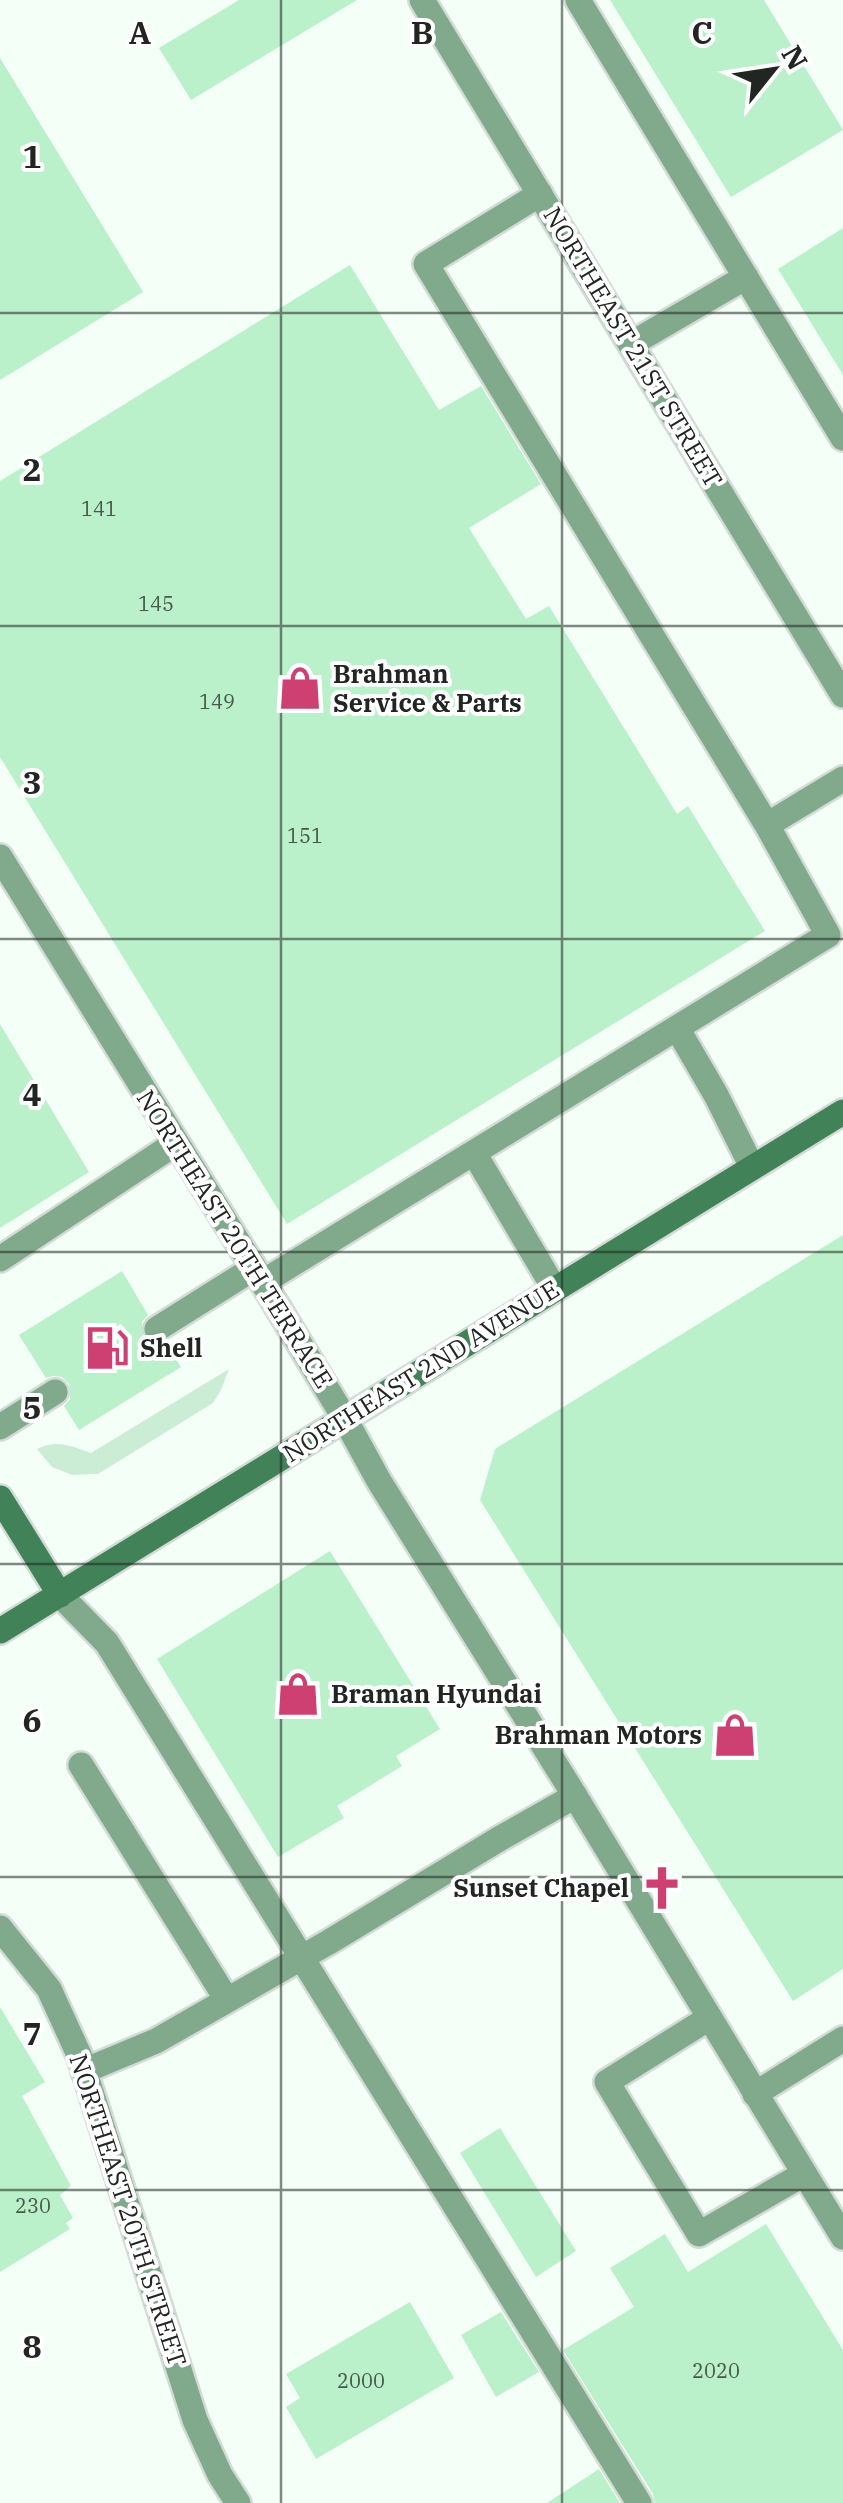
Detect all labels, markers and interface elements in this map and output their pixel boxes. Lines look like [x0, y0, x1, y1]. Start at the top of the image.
text: A [129, 11, 151, 53]
text: B [411, 11, 433, 53]
text: C [691, 11, 713, 53]
north arrow [723, 20, 823, 120]
text: N [774, 38, 817, 76]
text: 1 [22, 135, 42, 177]
street label: NORTHEAST 21ST STREET [536, 200, 730, 493]
text: 2 [22, 448, 42, 490]
house number: 141 [81, 495, 117, 522]
house number: 145 [138, 590, 174, 617]
place label: Brahman Service & Parts [333, 657, 522, 719]
shop icon: Brahman Service & Parts [276, 664, 324, 712]
house number: 149 [199, 688, 235, 715]
text: 3 [22, 761, 42, 803]
house number: 151 [287, 822, 323, 849]
text: 4 [22, 1073, 42, 1115]
street label: NORTHEAST 20TH TERRACE [130, 1083, 341, 1394]
street label: NORTHEAST 2ND AVENUE [277, 1272, 565, 1469]
fuel station icon: Shell [83, 1324, 131, 1372]
place label: Shell [140, 1331, 202, 1364]
text: 5 [22, 1386, 42, 1428]
shop icon: Braman Hyundai [274, 1670, 322, 1718]
place label: Braman Hyundai [331, 1677, 542, 1710]
text: 6 [22, 1699, 42, 1741]
shop icon: Brahman Motors [711, 1711, 759, 1759]
place label: Brahman Motors [495, 1718, 702, 1751]
church icon: Sunset Chapel [638, 1864, 686, 1912]
place label: Sunset Chapel [453, 1871, 629, 1904]
text: 7 [22, 2012, 42, 2054]
street label: NORTHEAST 20TH STREET [62, 2049, 195, 2370]
house number: 230 [15, 2192, 51, 2219]
text: 8 [22, 2325, 42, 2367]
house number: 2020 [692, 2357, 740, 2384]
house number: 2000 [337, 2367, 385, 2394]

